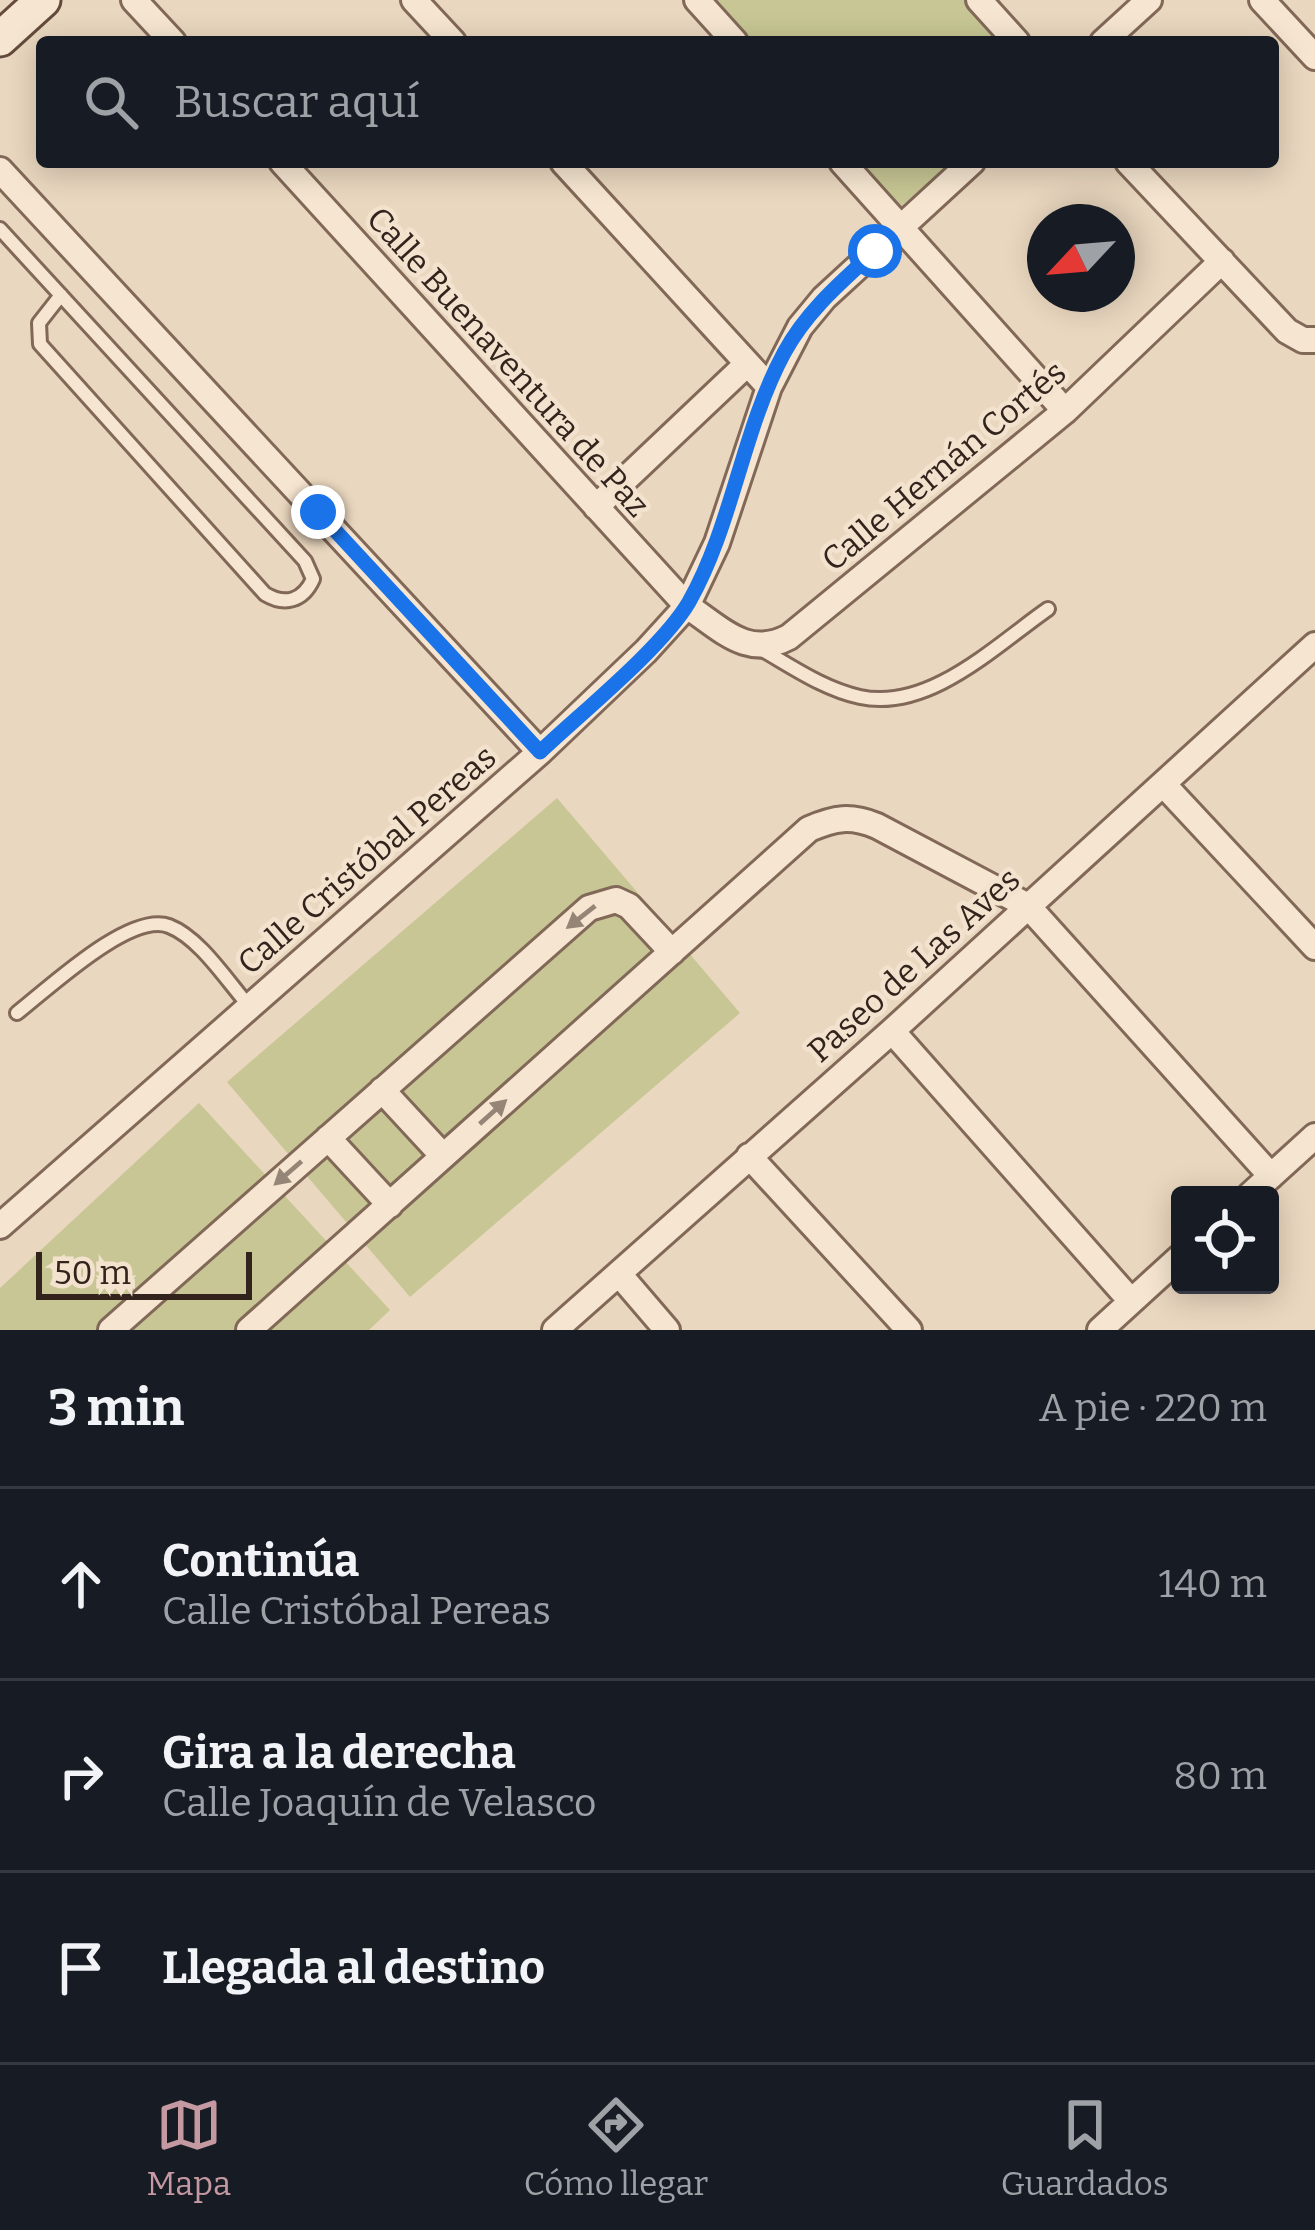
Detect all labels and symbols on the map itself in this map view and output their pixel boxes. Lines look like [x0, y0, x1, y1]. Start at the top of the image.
street label: Calle Buenaventura de Paz [358, 199, 658, 525]
north arrow [1027, 204, 1135, 312]
route start [848, 224, 902, 278]
street label: Calle Hernán Cortés [814, 352, 1074, 580]
route end [291, 485, 345, 539]
street label: Calle Cristóbal Pereas [230, 737, 504, 983]
street label: Paseo de Las Aves [800, 859, 1028, 1071]
one-way arrow [565, 904, 596, 928]
one-way arrow [478, 1099, 507, 1126]
one-way arrow [273, 1160, 303, 1186]
scale bar [36, 1246, 252, 1299]

